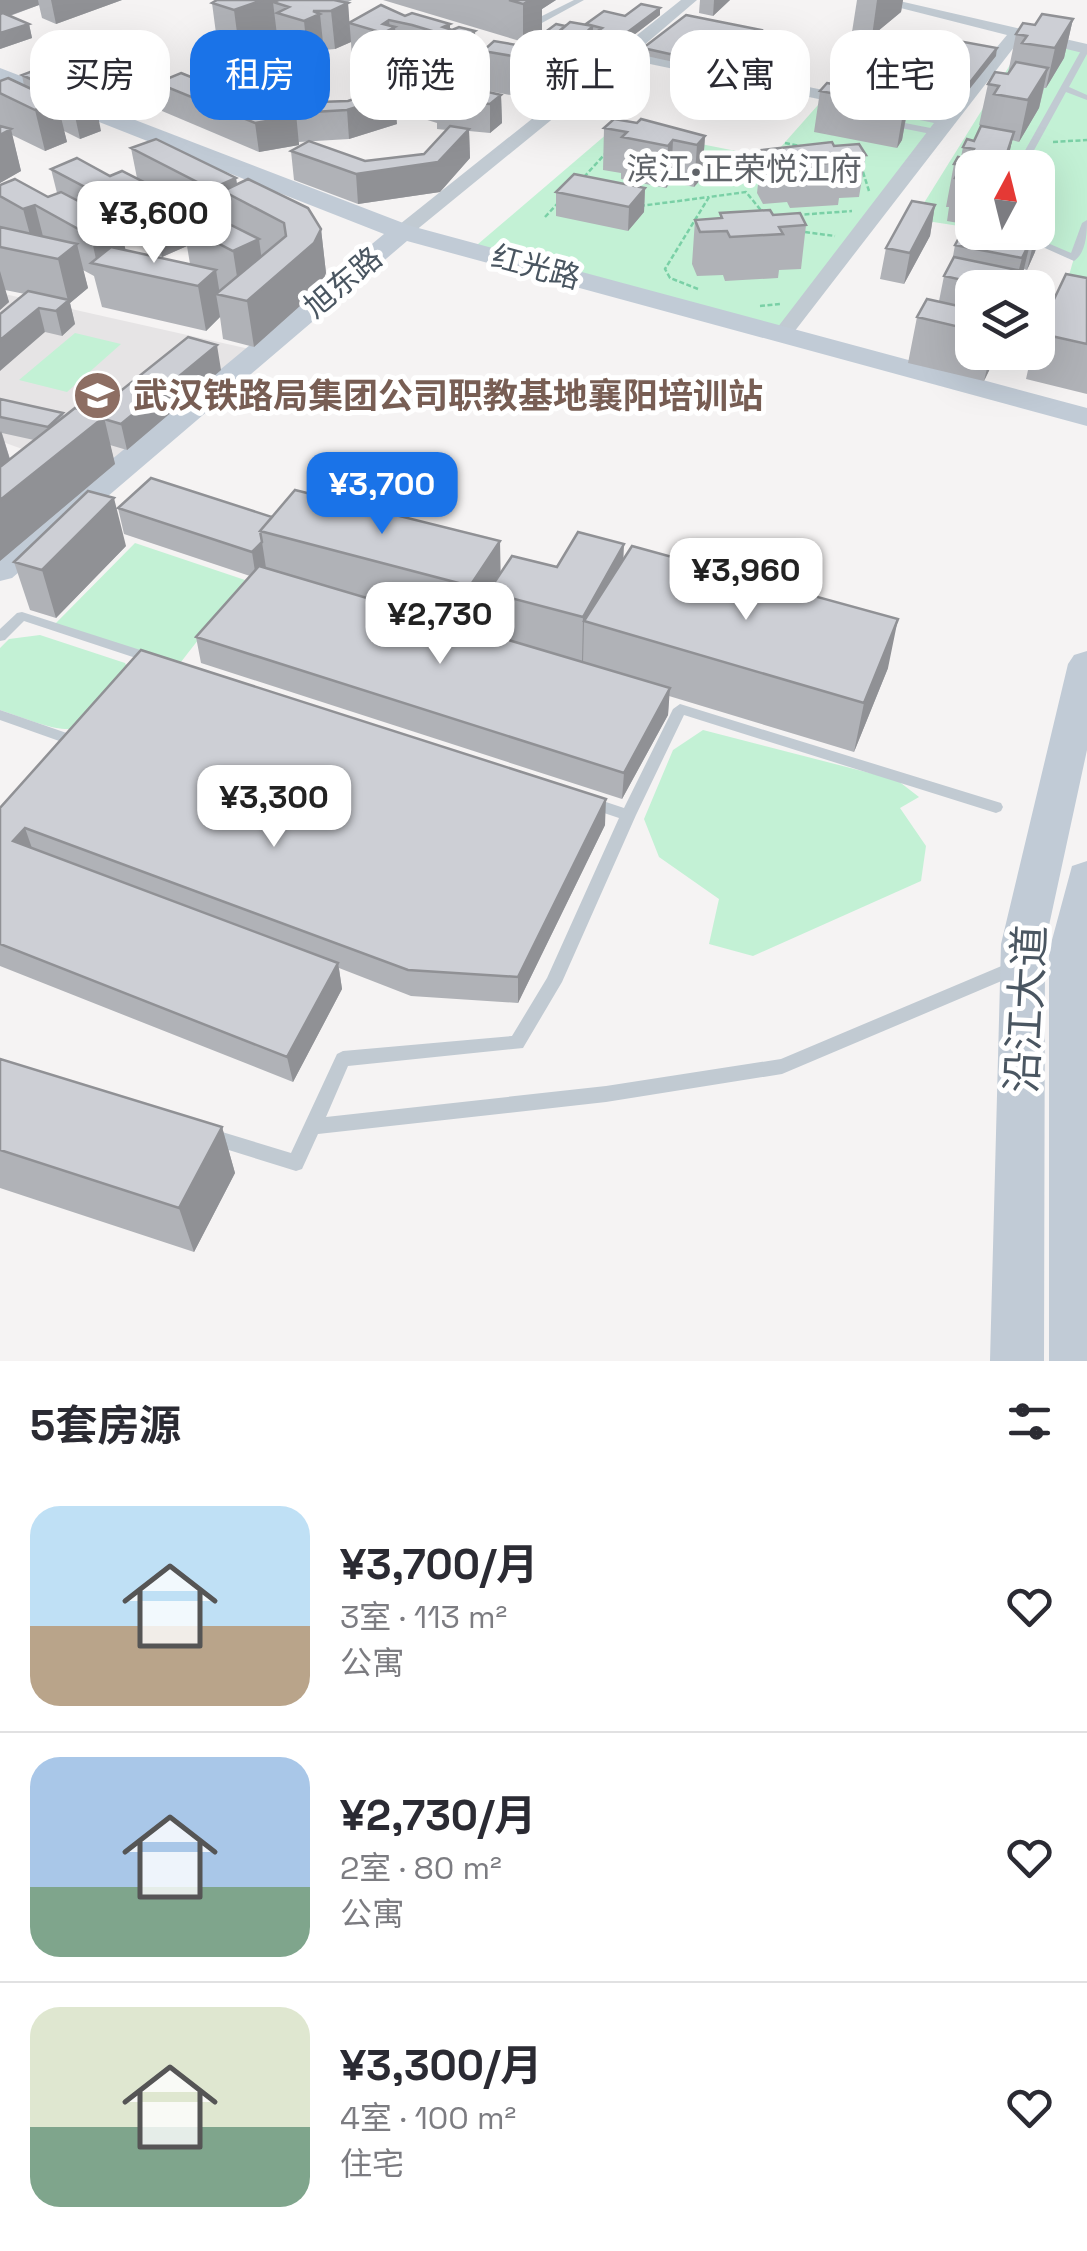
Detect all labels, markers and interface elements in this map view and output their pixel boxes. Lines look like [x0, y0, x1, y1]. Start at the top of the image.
chip: 买房 [30, 30, 170, 120]
chip: 租房 [190, 30, 330, 120]
chip: 筛选 [350, 30, 490, 120]
chip: 新上 [510, 30, 650, 120]
chip: 公寓 [670, 30, 810, 120]
chip: 住宅 [830, 30, 970, 120]
district label: 滨江•正荣悦江府 [626, 149, 862, 189]
north arrow [955, 150, 1055, 250]
map controls [955, 150, 1055, 370]
pin: ¥3,600 [73, 181, 235, 266]
text: ¥3,600 [99, 193, 209, 233]
street label: 红光路 [487, 237, 585, 297]
street label: 旭东路 [296, 238, 390, 326]
button: layers [955, 270, 1055, 370]
school or university icon: 武汉铁路局集团公司职教基地襄阳培训站 [72, 370, 124, 422]
place label: 武汉铁路局集团公司职教基地襄阳培训站 [133, 374, 763, 418]
pin: ¥3,700 [301, 452, 463, 537]
text: ¥3,700 [329, 464, 435, 504]
pin: ¥3,960 [665, 538, 827, 623]
text: ¥3,960 [692, 550, 800, 590]
pin: ¥2,730 [359, 582, 521, 667]
text: ¥2,730 [387, 594, 493, 634]
pin: ¥3,300 [193, 765, 355, 850]
text: ¥3,300 [219, 777, 329, 817]
street label: 沿江大道 [995, 924, 1057, 1094]
icon: filters [1002, 1394, 1057, 1449]
text: 5套房源 [30, 1399, 181, 1452]
text: ¥3,700/月 [340, 1538, 538, 1591]
icon: home [110, 1546, 230, 1666]
icon: heart [1002, 1579, 1057, 1634]
text: 3室 · 113 m² [340, 1597, 507, 1637]
text: 公寓 [340, 1643, 404, 1683]
text: ¥2,730/月 [340, 1789, 536, 1842]
icon: home [110, 1797, 230, 1917]
icon: heart [1002, 1830, 1057, 1885]
text: 2室 · 80 m² [340, 1848, 502, 1888]
text: 公寓 [340, 1894, 404, 1934]
text: ¥3,300/月 [340, 2039, 542, 2092]
icon: home [110, 2047, 230, 2167]
icon: heart [1002, 2080, 1057, 2135]
text: 4室 · 100 m² [340, 2098, 516, 2138]
text: 住宅 [340, 2144, 404, 2184]

